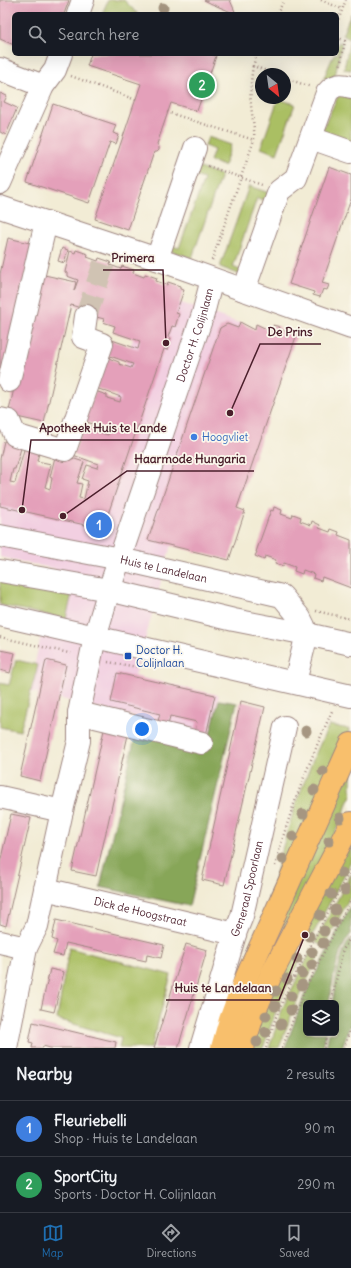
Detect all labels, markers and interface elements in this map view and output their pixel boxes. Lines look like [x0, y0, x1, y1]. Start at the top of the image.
search box [12, 12, 339, 56]
icon: search [26, 23, 48, 45]
text: Search here [58, 25, 139, 44]
north arrow [255, 68, 291, 104]
pin: 2 [189, 70, 215, 100]
callout: Primera [103, 246, 163, 270]
text: Primera [111, 250, 155, 265]
street label: Doctor H. Colijnlaan [173, 287, 216, 384]
callout: De Prins [260, 320, 321, 344]
text: De Prins [267, 324, 313, 339]
callout: Apotheek Huis te Lande [31, 416, 175, 440]
text: Apotheek Huis te Lande [39, 420, 167, 436]
place label: Hoogvliet [202, 430, 249, 444]
marker: Hoogvliet [189, 432, 199, 442]
callout: Haarmode Hungaria [127, 447, 254, 471]
text: Haarmode Hungaria [134, 451, 246, 467]
pin: 1 [86, 510, 112, 540]
street label: Huis te Landelaan [119, 552, 209, 586]
place label: Doctor H. Colijnlaan [136, 643, 184, 670]
marker: Doctor H. Colijnlaan [123, 651, 133, 661]
your location [132, 719, 152, 739]
street label: Generaal Spoorlaan [228, 839, 266, 938]
street label: Dick de Hoogstraat [93, 894, 188, 929]
callout: Huis te Landelaan [166, 976, 279, 1000]
text: Huis te Landelaan [175, 980, 271, 995]
map controls [303, 1000, 339, 1036]
button: layers [303, 1000, 339, 1036]
text: Nearby [16, 1063, 72, 1085]
text: 2 results [286, 1066, 335, 1083]
text: Fleuriebelli [54, 1111, 127, 1130]
text: 1 [26, 1120, 32, 1137]
text: 90 m [304, 1120, 335, 1137]
text: Shop · Huis te Landelaan [54, 1130, 197, 1147]
text: SportCity [54, 1167, 117, 1186]
text: 2 [25, 1176, 33, 1193]
text: 290 m [297, 1176, 335, 1193]
text: Sports · Doctor H. Colijnlaan [54, 1186, 216, 1203]
tab: Map [42, 1222, 64, 1260]
tab: Directions [147, 1222, 196, 1260]
tab: Saved [279, 1222, 309, 1260]

